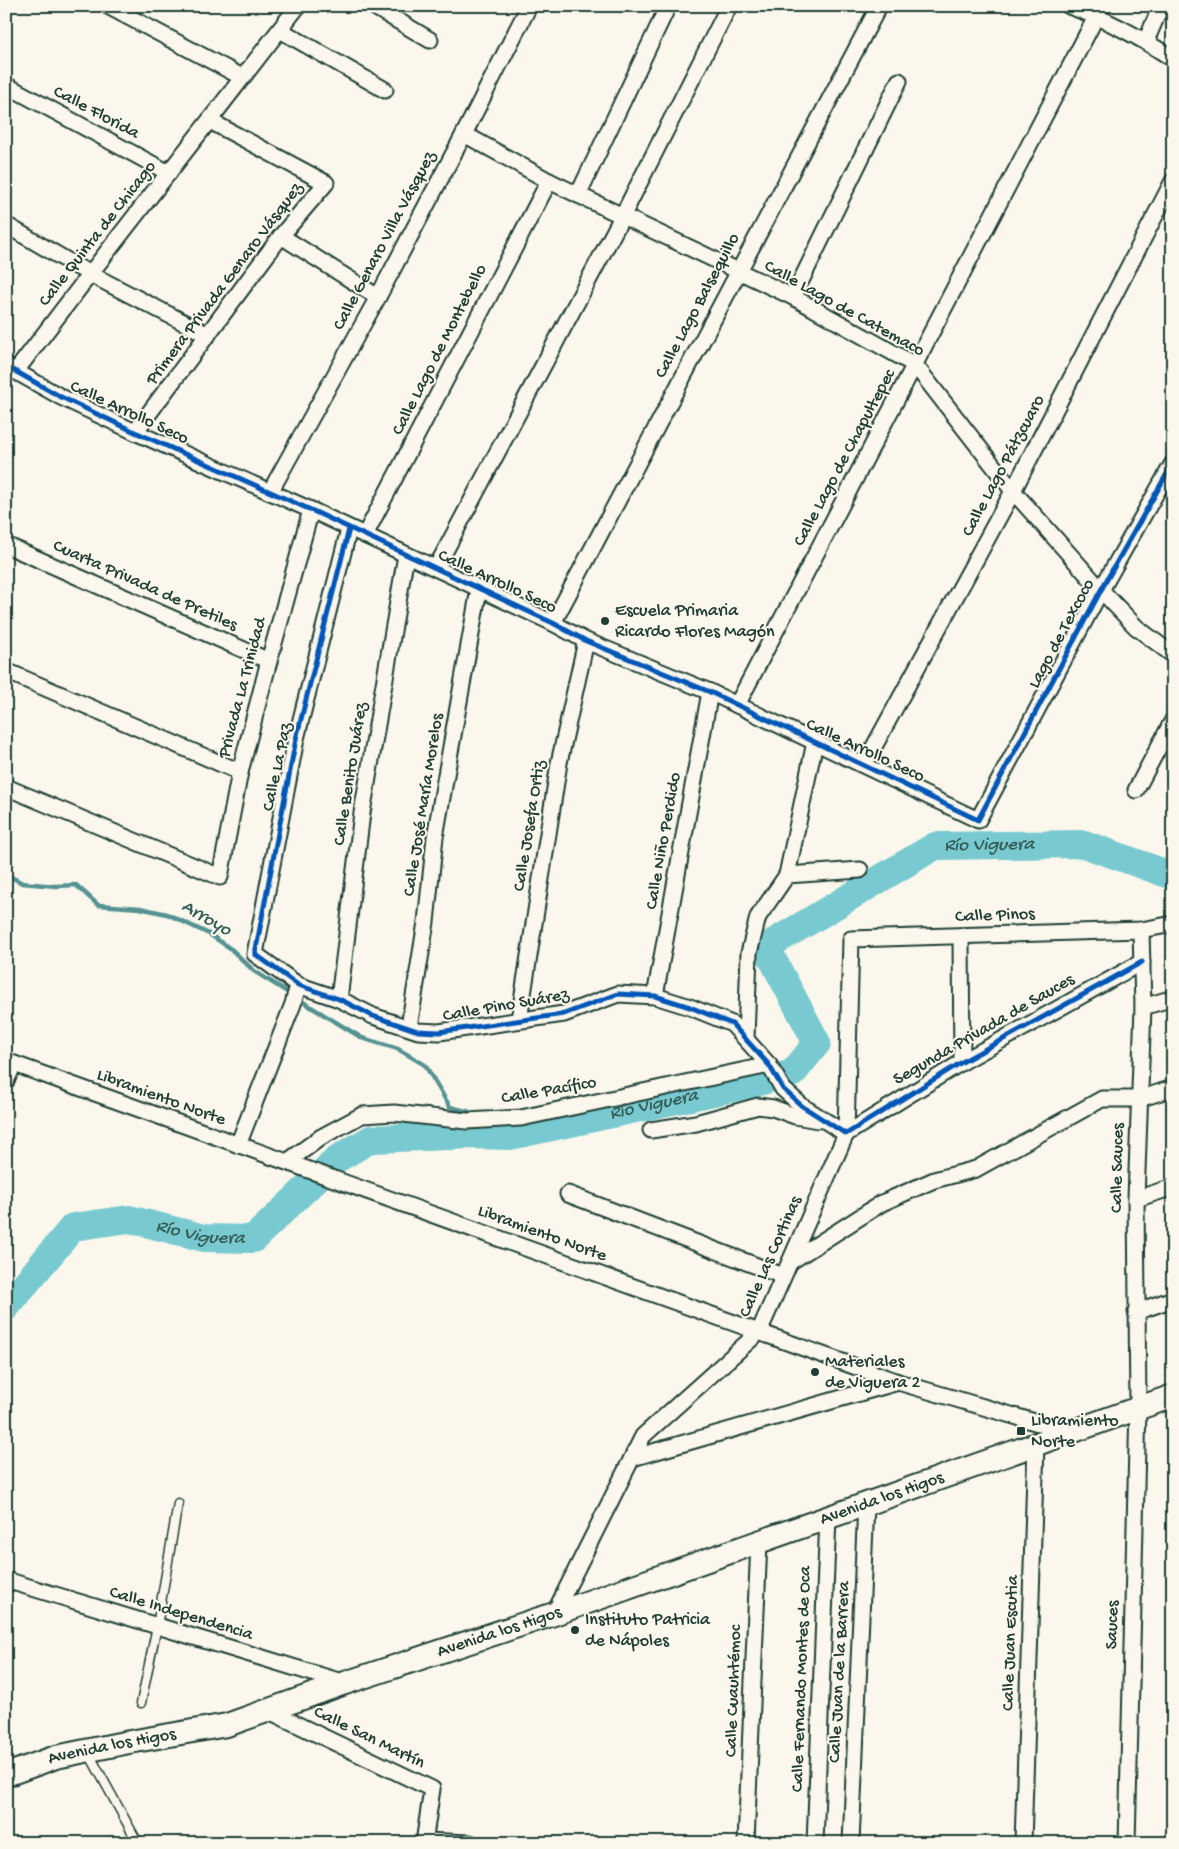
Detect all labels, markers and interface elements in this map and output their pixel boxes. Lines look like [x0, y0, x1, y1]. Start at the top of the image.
street label: Calle Florida [49, 82, 144, 145]
street label: Calle Genaro Villa Vásquez [329, 147, 442, 334]
street label: Calle Quinta de Chicago [35, 157, 161, 311]
street label: Primera Privada Genaro Vásquez [141, 178, 309, 390]
street label: Calle Lago Balsequillo [651, 230, 745, 382]
street label: Calle Lago de Catemaco [760, 256, 928, 362]
street label: Calle Lago de Montebello [388, 261, 492, 439]
street label: Calle Lago de Chapultepec [789, 365, 901, 550]
street label: Calle Arrollo Seco [66, 376, 192, 450]
street label: Calle Lago Pátzcuaro [958, 392, 1050, 540]
street label: Cuarta Privada de Pretiles [49, 536, 242, 637]
street label: Calle Arrollo Seco [434, 545, 560, 619]
street label: Lago de Texcoco [1024, 576, 1100, 692]
place label: Escuela Primaria Ricardo Flores Magón [615, 601, 775, 643]
street label: Privada La Trinidad [214, 614, 272, 761]
marker: Escuela Primaria Ricardo Flores Magón [599, 615, 611, 627]
street label: Calle Benito Juárez [329, 700, 373, 847]
street label: Calle José María Morelos [399, 711, 449, 898]
street label: Calle Arrollo Seco [802, 714, 928, 788]
street label: Calle La Paz [258, 720, 298, 813]
street label: Calle Josefa Ortiz [509, 758, 551, 893]
street label: Calle Niño Perdido [642, 771, 686, 911]
water label: Río Viguera [944, 833, 1036, 857]
water label: Arroyo [177, 896, 236, 943]
street label: Calle Pinos [955, 904, 1037, 928]
street label: Segunda Privada de Sauces [890, 969, 1079, 1090]
street label: Calle Pino Suárez [441, 984, 572, 1027]
street label: Libramiento Norte [94, 1065, 229, 1131]
street label: Calle Pacífico [500, 1072, 598, 1110]
water label: Río Viguera [607, 1084, 702, 1126]
street label: Calle Sauces [1107, 1121, 1129, 1213]
street label: Calle Las Cortinas [735, 1192, 808, 1321]
street label: Libramiento Norte [475, 1201, 610, 1267]
water label: Río Viguera [153, 1215, 246, 1251]
place label: Materiales de Viguera 2 [825, 1352, 921, 1394]
marker: Materiales de Viguera 2 [809, 1366, 821, 1378]
place label: Libramiento Norte [1031, 1411, 1119, 1453]
marker: Libramiento Norte [1015, 1425, 1027, 1437]
street label: Avenida los Higos [817, 1467, 948, 1530]
street label: Calle Fernando Montes de Oca [788, 1565, 816, 1792]
street label: Calle Juan Escutia [998, 1574, 1024, 1711]
street label: Calle Juan de la Barrera [825, 1580, 855, 1763]
street label: Calle Independencia [107, 1582, 256, 1646]
street label: Sauces [1102, 1599, 1124, 1650]
street label: Avenida los Higos [435, 1601, 566, 1662]
place label: Instituto Patricia de Nápoles [585, 1610, 711, 1652]
marker: Instituto Patricia de Nápoles [569, 1624, 581, 1636]
street label: Calle Cuauhtémoc [721, 1624, 747, 1758]
street label: Calle San Martín [310, 1702, 428, 1774]
street label: Avenida los Higos [45, 1723, 179, 1770]

